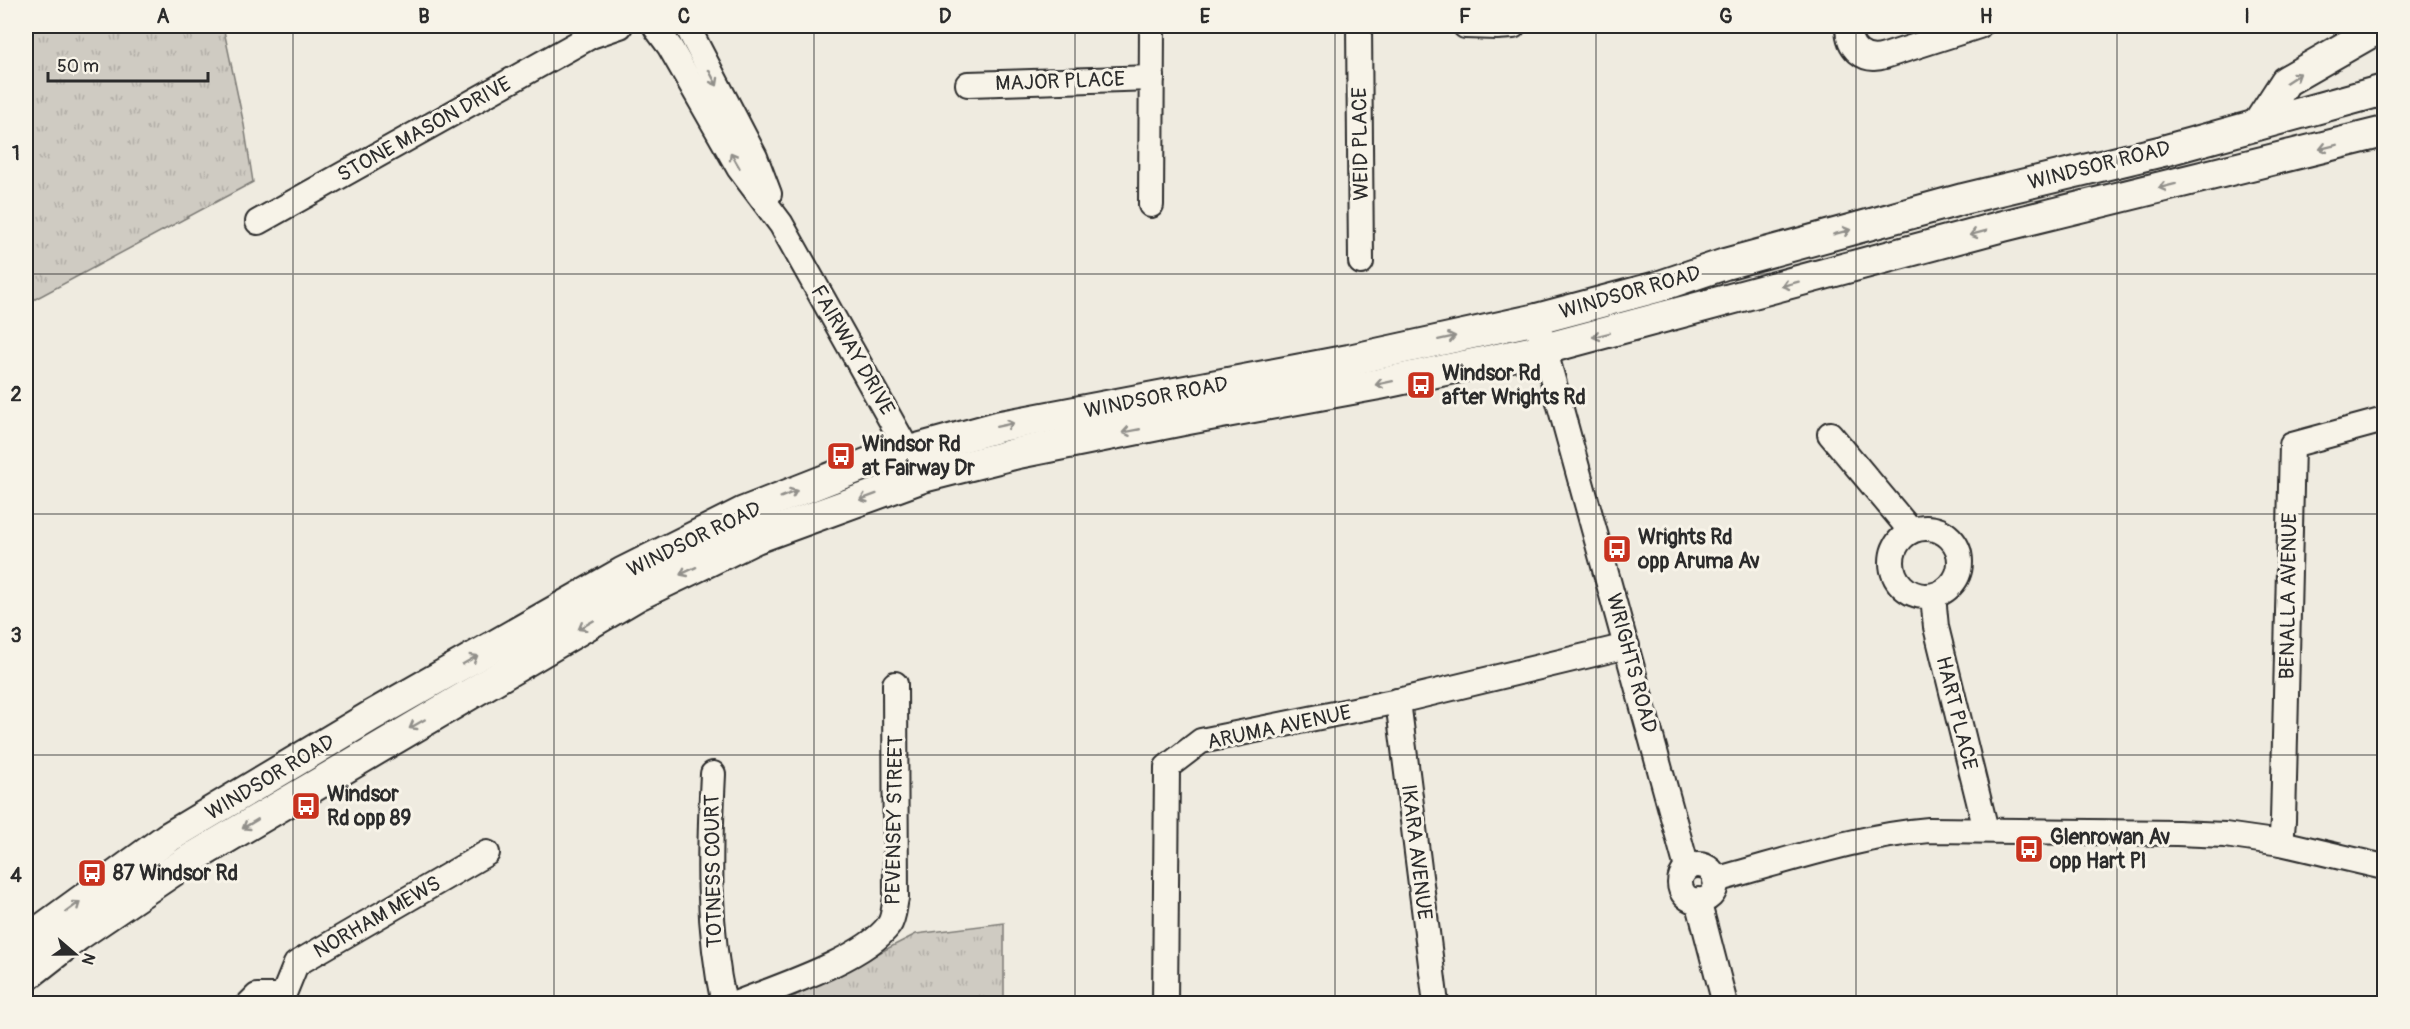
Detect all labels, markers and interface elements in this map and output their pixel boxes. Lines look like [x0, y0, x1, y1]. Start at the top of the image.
text: A [157, 4, 170, 29]
text: B [418, 4, 430, 29]
text: C [678, 4, 690, 29]
text: D [939, 4, 952, 29]
text: E [1200, 4, 1211, 29]
text: F [1459, 4, 1471, 29]
text: G [1719, 4, 1733, 29]
text: H [1980, 4, 1993, 29]
text: I [2244, 4, 2250, 29]
scale bar [48, 45, 208, 83]
text: 50 m [57, 55, 99, 78]
street label: MAJOR PLACE [995, 66, 1125, 97]
one-way arrow [707, 69, 719, 86]
street label: STONE MASON DRIVE [333, 70, 516, 188]
one-way arrow [2284, 72, 2301, 84]
street label: WEID PLACE [1346, 87, 1375, 201]
street label: WINDSOR ROAD [2025, 135, 2173, 196]
text: 1 [12, 141, 20, 166]
one-way arrow [2319, 141, 2338, 153]
one-way arrow [728, 152, 740, 169]
one-way arrow [2158, 181, 2177, 193]
one-way arrow [1832, 226, 1851, 237]
one-way arrow [1969, 228, 1988, 239]
street label: WINDSOR ROAD [1556, 259, 1704, 326]
one-way arrow [1781, 279, 1800, 290]
street label: FAIRWAY DRIVE [804, 280, 901, 420]
one-way arrow [1592, 329, 1611, 341]
one-way arrow [1438, 332, 1457, 344]
place label: Windsor Rd after Wrights Rd [1442, 360, 1586, 411]
bus stop icon: Windsor Rd after Wrights Rd [1405, 369, 1437, 401]
street label: WINDSOR ROAD [1082, 370, 1230, 425]
one-way arrow [1375, 378, 1394, 389]
text: 2 [10, 382, 22, 407]
one-way arrow [995, 419, 1014, 430]
one-way arrow [1121, 425, 1140, 437]
place label: Windsor Rd at Fairway Dr [862, 431, 975, 482]
bus stop icon: Windsor Rd at Fairway Dr [825, 440, 857, 472]
one-way arrow [779, 488, 798, 499]
one-way arrow [859, 493, 878, 504]
street label: WINDSOR ROAD [623, 495, 766, 584]
street label: BENALLA AVENUE [2274, 512, 2303, 680]
place label: Wrights Rd opp Aruma Av [1637, 524, 1760, 575]
bus stop icon: Wrights Rd opp Aruma Av [1601, 533, 1633, 565]
one-way arrow [679, 566, 697, 577]
street label: WRIGHTS ROAD [1600, 590, 1663, 736]
one-way arrow [577, 620, 594, 632]
text: 3 [10, 623, 22, 648]
street label: HART PLACE [1929, 653, 1984, 773]
one-way arrow [461, 654, 478, 666]
street label: ARUMA AVENUE [1204, 699, 1354, 756]
one-way arrow [409, 719, 426, 731]
street label: WINDSOR ROAD [201, 728, 340, 827]
street label: PEVENSEY STREET [880, 734, 909, 905]
place label: Windsor Rd opp 89 [327, 781, 411, 832]
street label: IKARA AVENUE [1395, 783, 1438, 921]
bus stop icon: Windsor Rd opp 89 [290, 790, 322, 822]
street label: TOTNESS COURT [699, 793, 728, 948]
one-way arrow [242, 818, 259, 830]
place label: Glenrowan Av opp Hart Pl [2049, 824, 2171, 875]
bus stop icon: Glenrowan Av opp Hart Pl [2013, 833, 2045, 865]
bus stop icon: 87 Windsor Rd [76, 857, 108, 889]
place label: 87 Windsor Rd [113, 860, 238, 887]
text: 4 [10, 863, 22, 888]
street label: NORHAM MEWS [309, 870, 446, 965]
one-way arrow [64, 901, 80, 913]
north arrow [45, 924, 105, 984]
text: N [77, 950, 99, 967]

